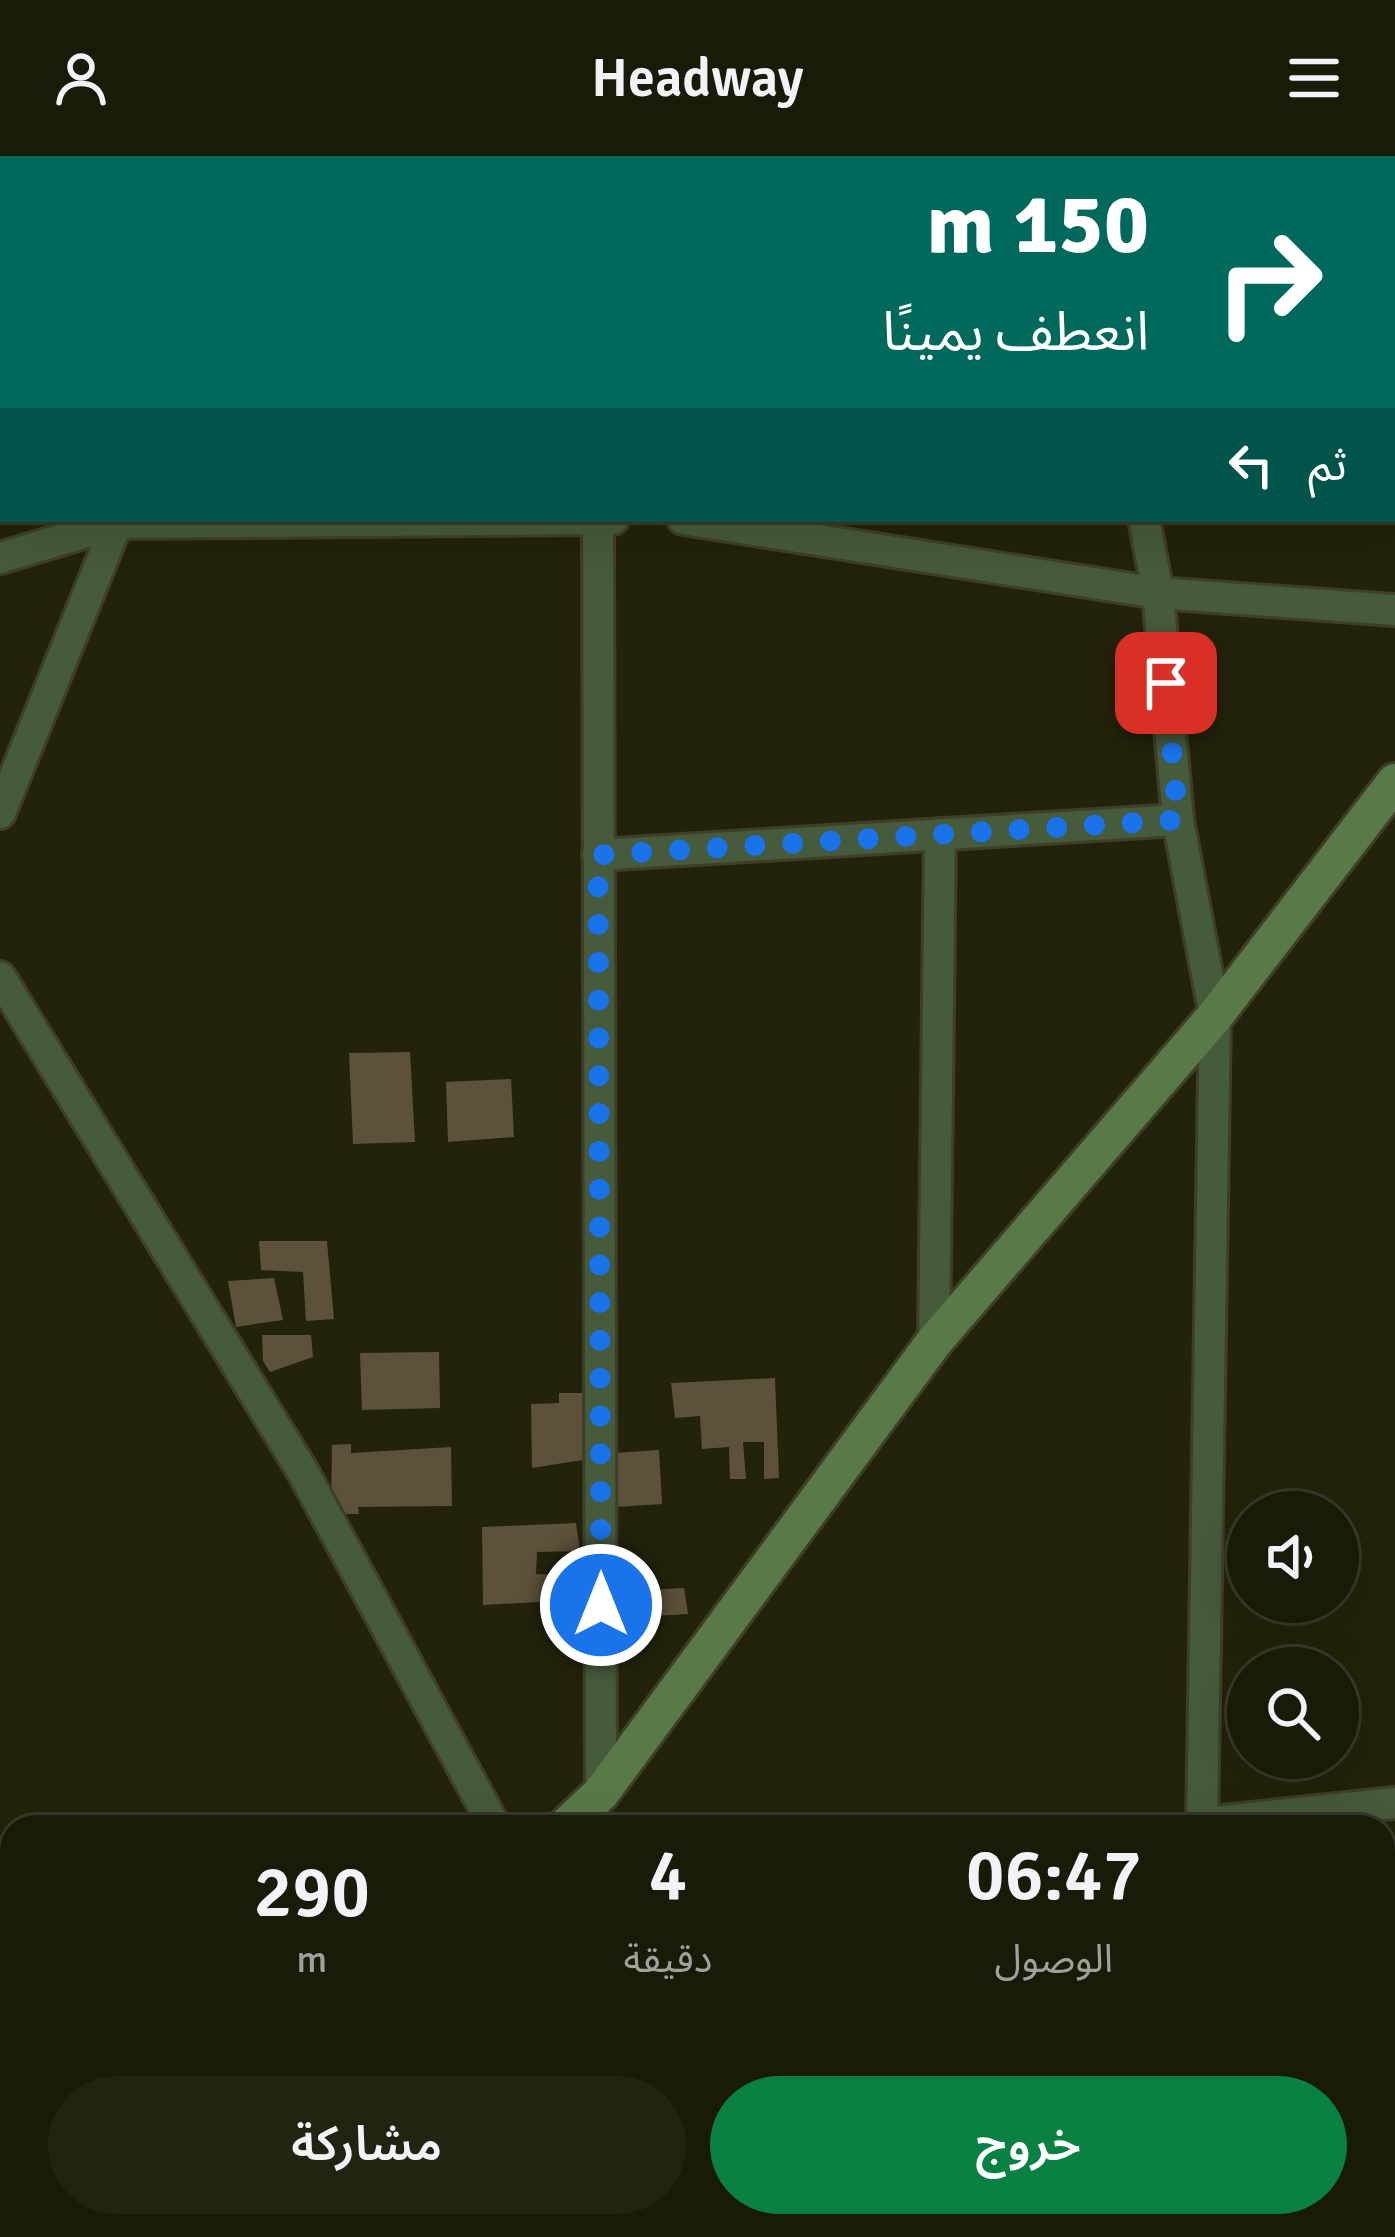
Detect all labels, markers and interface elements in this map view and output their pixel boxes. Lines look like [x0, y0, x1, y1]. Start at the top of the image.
icon: person [48, 45, 114, 111]
text: Headway [591, 45, 804, 112]
icon: menu [1281, 45, 1347, 111]
text: 150 m [927, 173, 1149, 277]
icon: right [1191, 204, 1347, 360]
text: انعطف يمينًا [882, 299, 1149, 366]
icon: left [1218, 432, 1284, 498]
text: ثم [1308, 438, 1347, 493]
pin [1115, 632, 1217, 734]
icon: arrive [1133, 650, 1199, 716]
map controls [1227, 1491, 1359, 1779]
button: sound [1227, 1491, 1359, 1623]
position arrow [538, 1542, 664, 1668]
button: search [1227, 1647, 1359, 1779]
text: 4 [648, 1831, 687, 1920]
text: 06:47 [966, 1831, 1142, 1920]
text: 290 [253, 1848, 370, 1937]
text: m [296, 1935, 327, 1983]
text: دقيقة [623, 1935, 712, 1983]
text: الوصول [994, 1935, 1113, 1983]
button: مشاركة [48, 2076, 686, 2214]
button: خروج [710, 2076, 1347, 2214]

